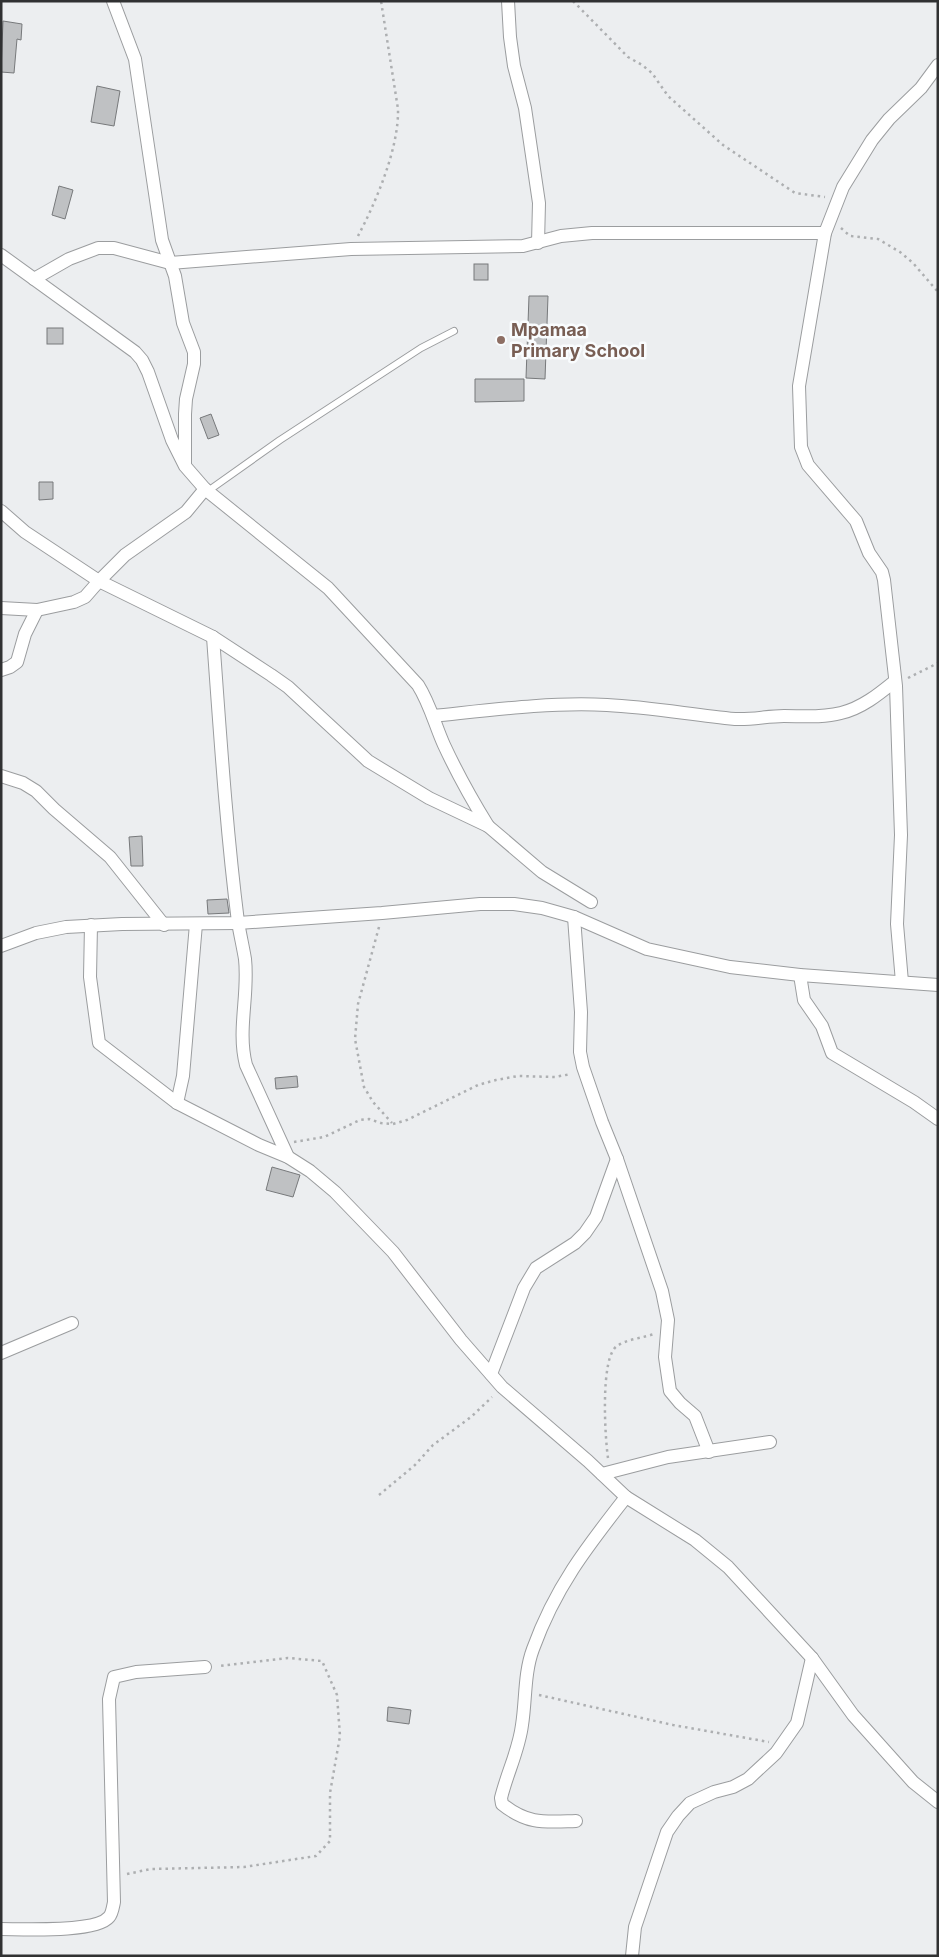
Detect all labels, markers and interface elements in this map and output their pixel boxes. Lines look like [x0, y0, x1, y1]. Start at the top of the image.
place label: Mpamaa Primary School [511, 319, 645, 361]
marker: Mpamaa Primary School [495, 334, 507, 346]

